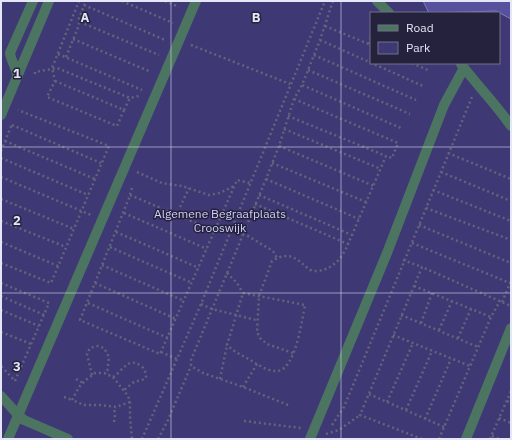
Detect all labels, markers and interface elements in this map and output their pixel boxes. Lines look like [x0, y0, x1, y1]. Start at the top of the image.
text: A [81, 9, 90, 26]
text: B [252, 9, 261, 26]
legend [370, 12, 500, 64]
text: Road [406, 20, 434, 35]
text: Park [406, 40, 431, 55]
text: 1 [13, 65, 21, 82]
park label: Algemene Begraafplaats Crooswijk [154, 206, 286, 235]
text: 2 [13, 212, 21, 229]
text: 3 [13, 358, 21, 375]

